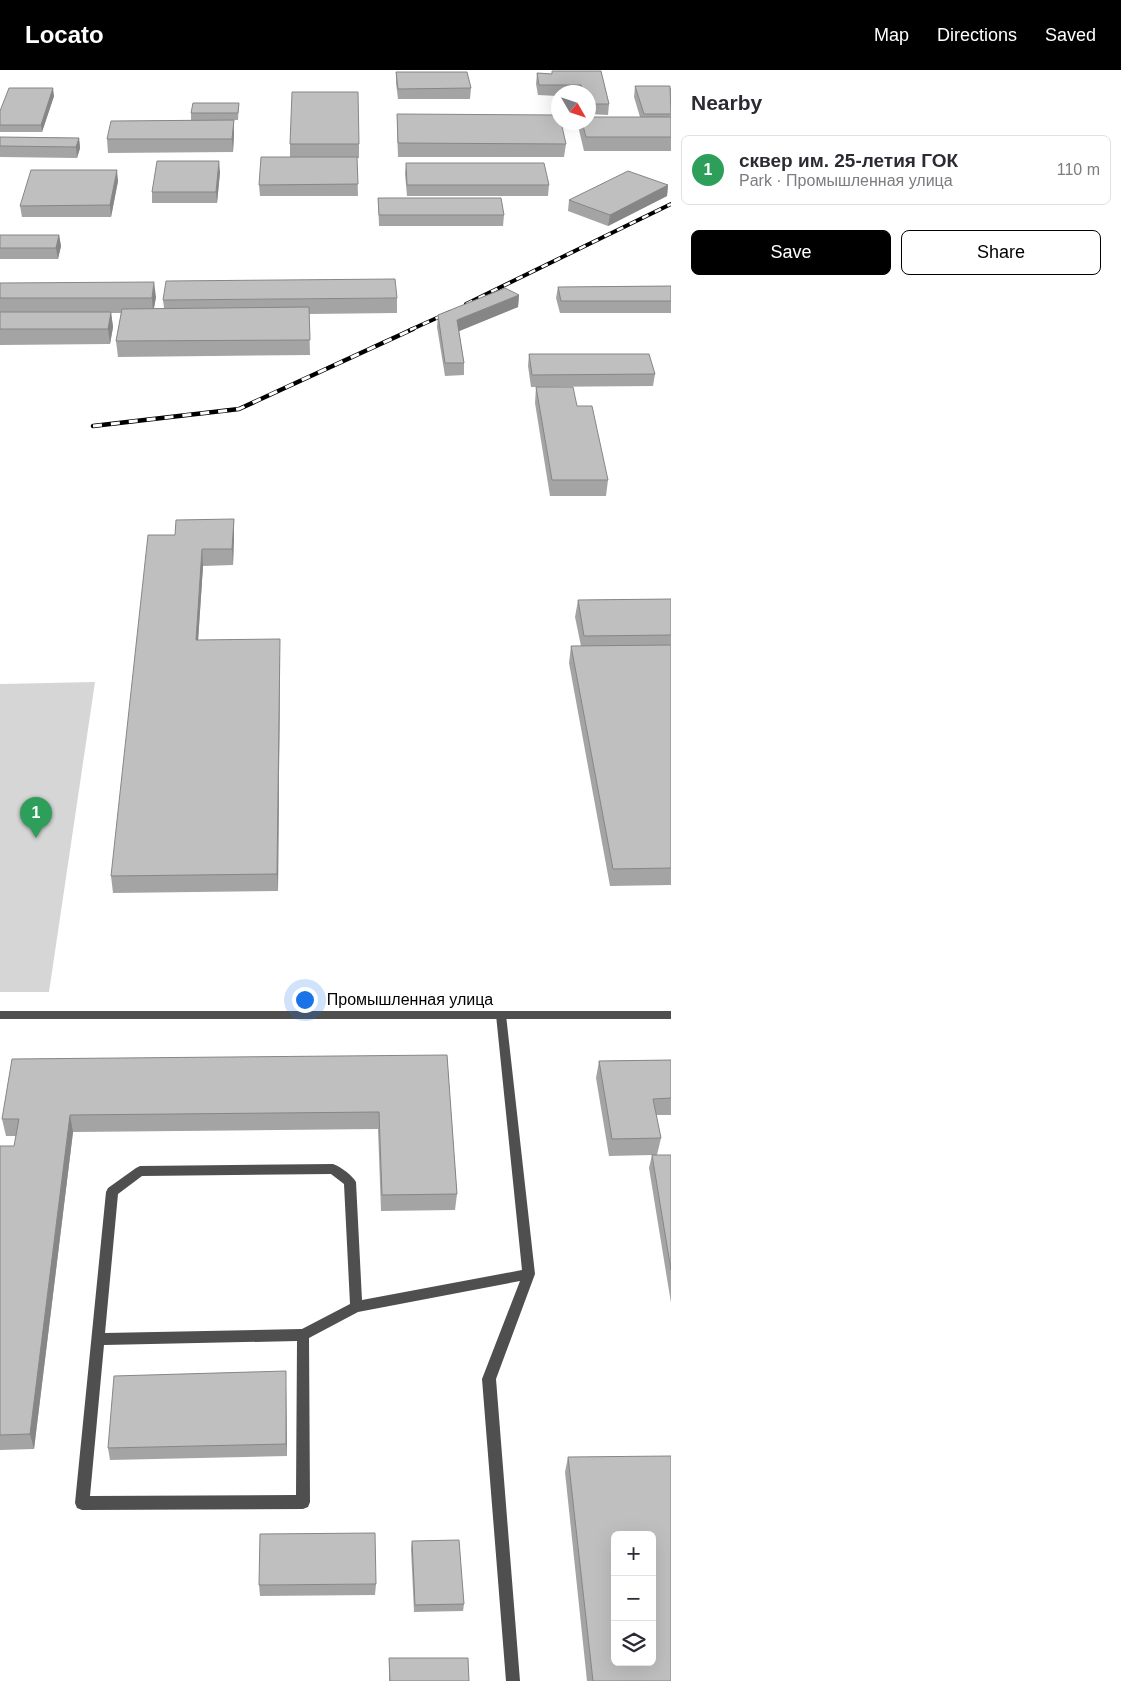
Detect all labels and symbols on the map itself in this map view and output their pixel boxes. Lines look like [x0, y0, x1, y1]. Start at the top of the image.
north arrow [551, 85, 596, 130]
pin: 1 [20, 797, 52, 838]
your location [292, 987, 318, 1013]
street label: Промышленная улица [327, 991, 493, 1008]

